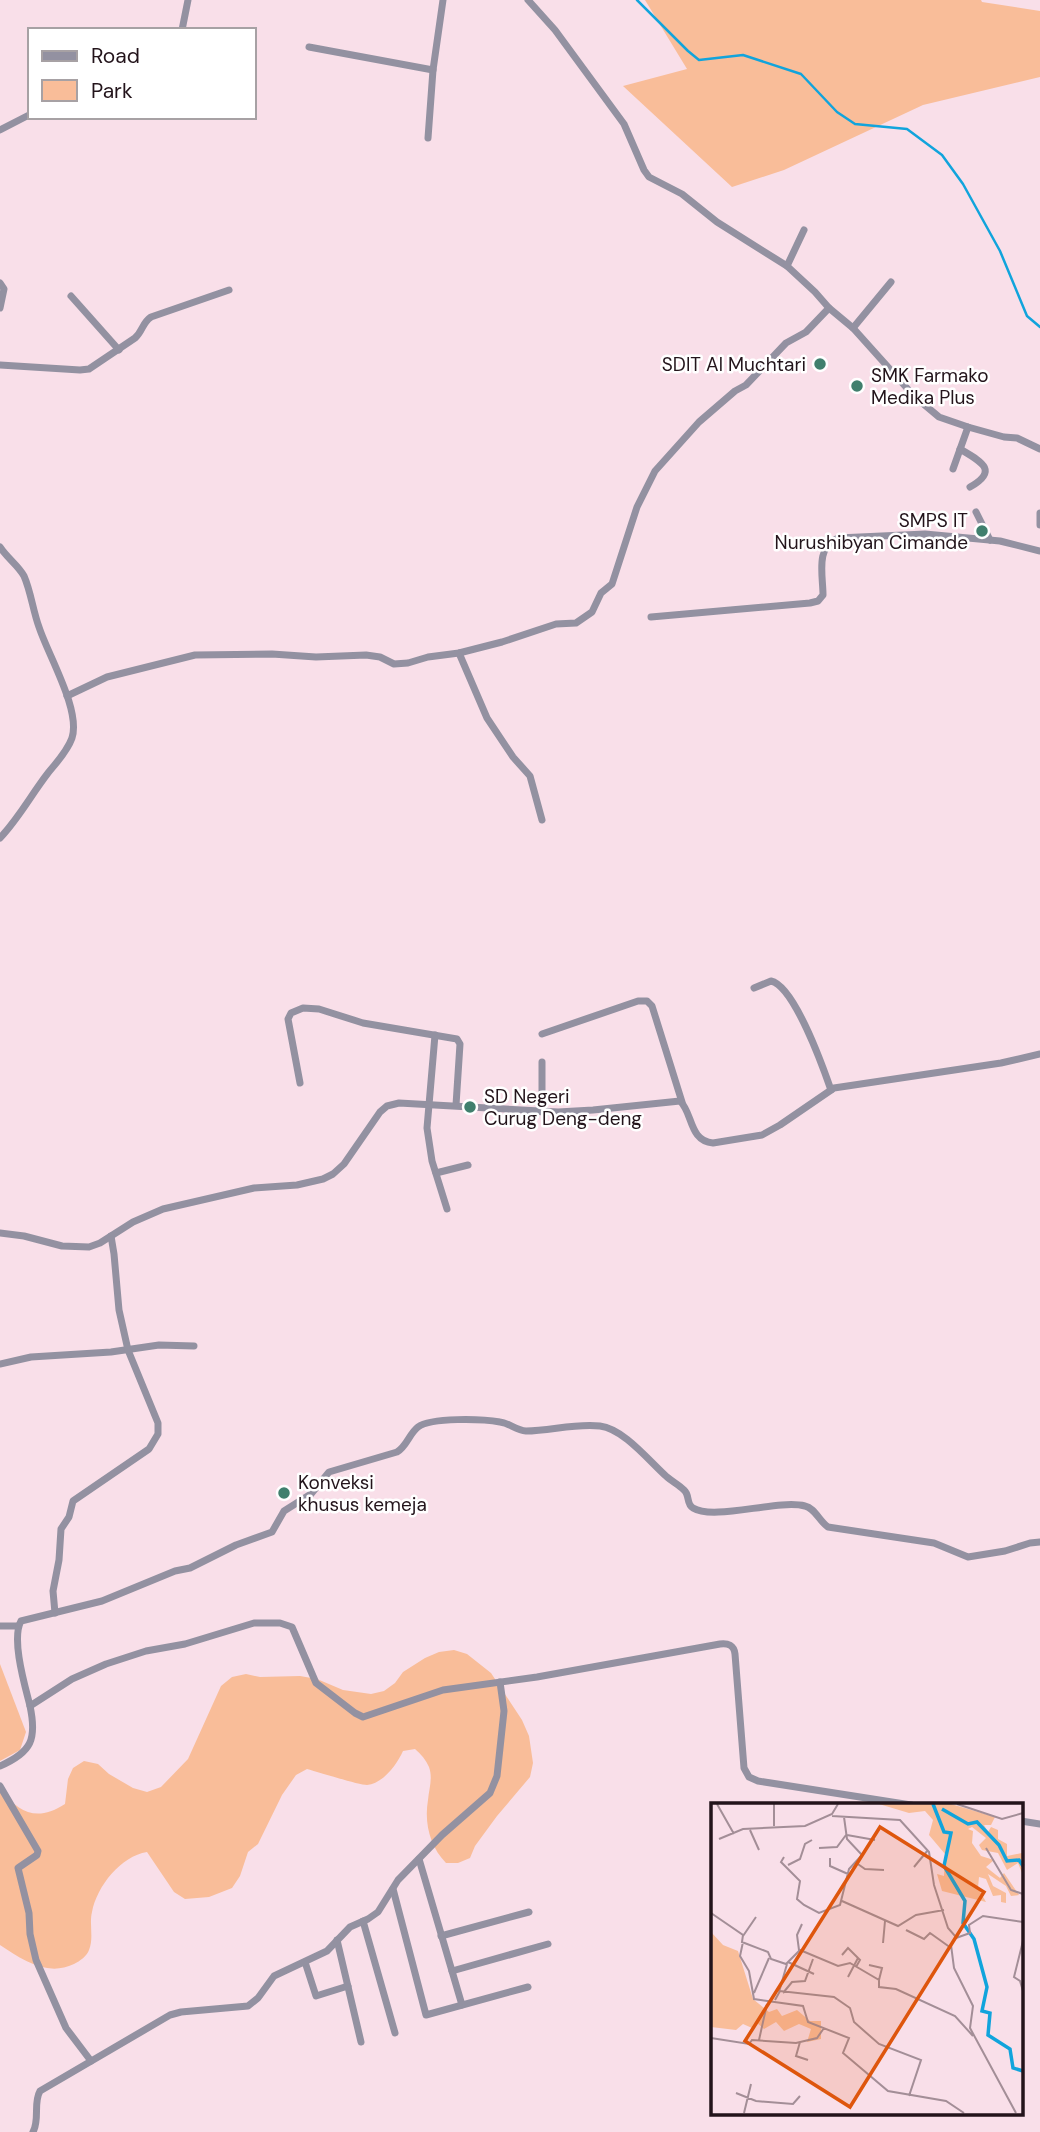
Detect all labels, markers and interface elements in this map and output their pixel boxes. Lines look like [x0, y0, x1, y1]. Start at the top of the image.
legend [28, 28, 256, 119]
text: Road [91, 42, 140, 70]
text: Park [91, 77, 133, 105]
place label: SDIT Al Muchtari [662, 352, 806, 377]
marker: SDIT Al Muchtari [812, 356, 828, 372]
place label: SMK Farmako Medika Plus [871, 363, 988, 410]
marker: SMK Farmako Medika Plus [849, 378, 865, 394]
place label: SMPS IT Nurushibyan Cimande [775, 508, 968, 555]
marker: SMPS IT Nurushibyan Cimande [974, 523, 990, 539]
place label: SD Negeri Curug Deng-deng [484, 1084, 642, 1131]
marker: SD Negeri Curug Deng-deng [462, 1099, 478, 1115]
place label: Konveksi khusus kemeja [298, 1470, 427, 1517]
marker: Konveksi khusus kemeja [276, 1485, 292, 1501]
inset map [711, 1803, 1023, 2114]

